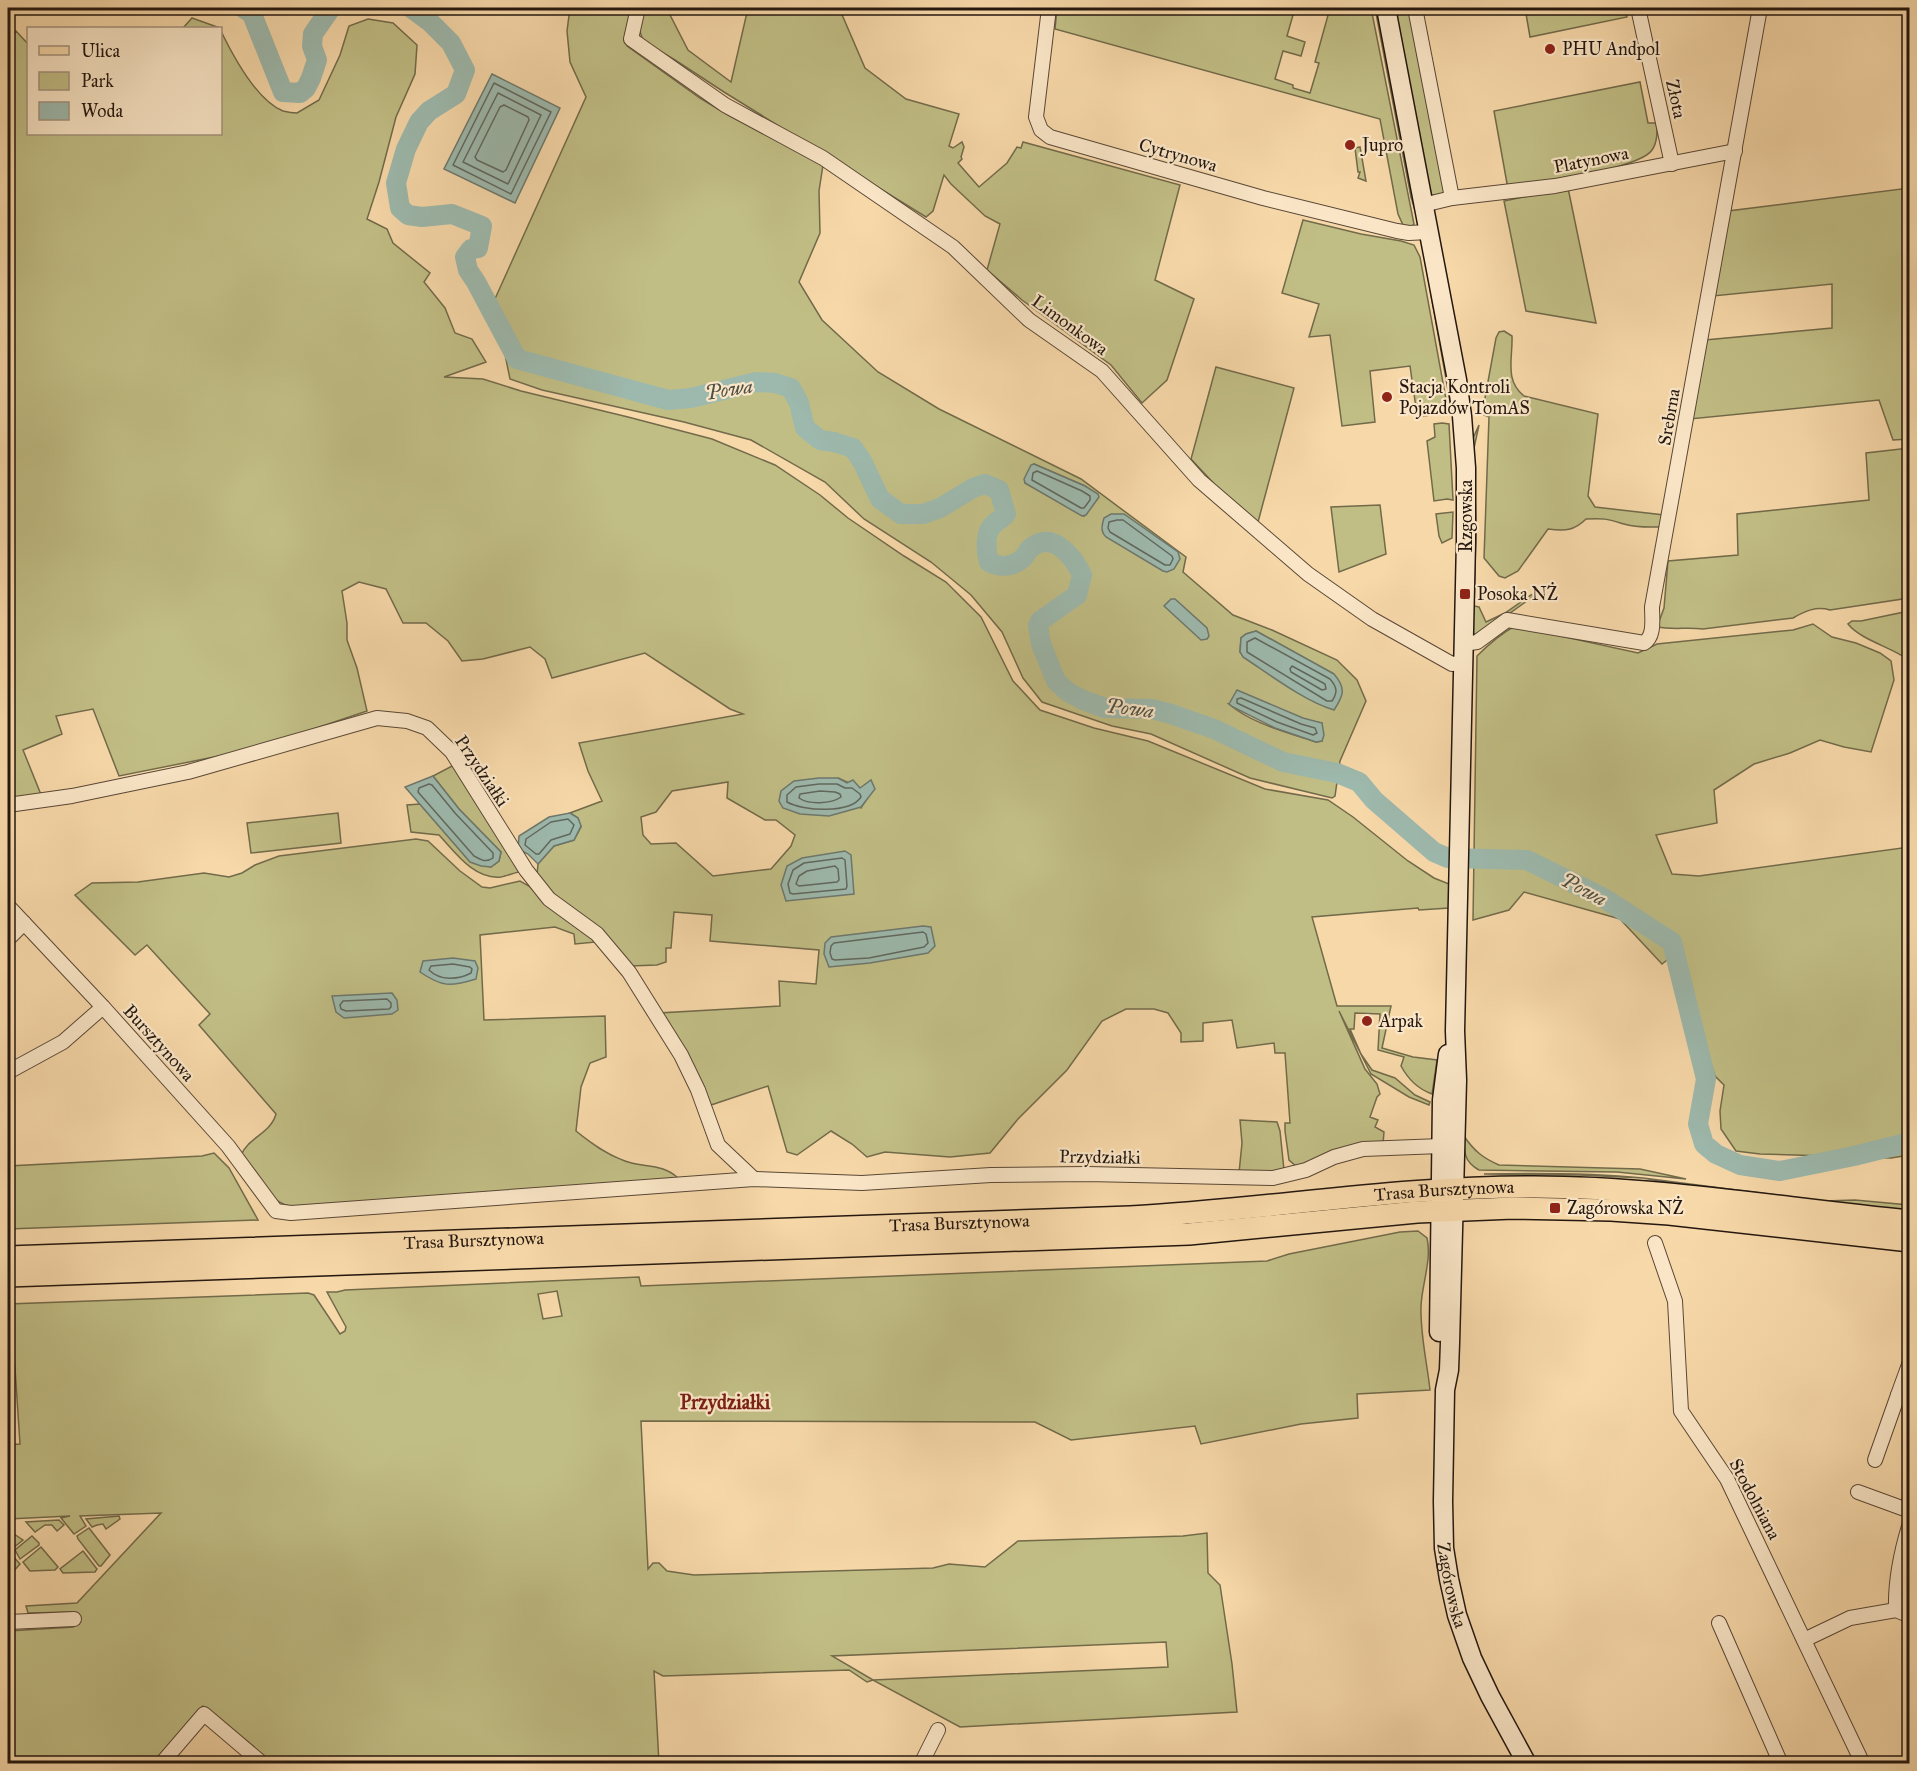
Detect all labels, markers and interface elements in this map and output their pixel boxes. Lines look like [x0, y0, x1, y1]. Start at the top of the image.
legend [27, 27, 222, 135]
place label: PHU Andpol [1562, 38, 1660, 60]
text: Ulica [81, 40, 121, 62]
marker: PHU Andpol [1543, 42, 1557, 56]
text: Park [81, 70, 114, 92]
street label: Złota [1661, 78, 1691, 121]
text: Woda [81, 100, 124, 122]
street label: Cytrynowa [1136, 133, 1220, 177]
place label: Jupro [1360, 134, 1403, 157]
marker: Jupro [1343, 138, 1357, 152]
street label: Platynowa [1552, 142, 1631, 178]
street label: Limonkowa [1028, 290, 1113, 360]
water label: Powa [703, 373, 755, 405]
place label: Stacja Kontroli Pojazdów TomAS [1399, 376, 1530, 419]
street label: Srebrna [1653, 387, 1685, 447]
marker: Stacja Kontroli Pojazdów TomAS [1380, 390, 1394, 404]
street label: Rzgowska [1455, 479, 1478, 552]
place label: Posoka NŻ [1477, 582, 1558, 605]
marker: Posoka NŻ [1458, 587, 1472, 601]
water label: Powa [1105, 693, 1155, 723]
street label: Przydziałki [450, 731, 514, 811]
water label: Powa [1557, 867, 1611, 911]
street label: Bursztynowa [119, 1000, 200, 1086]
place label: Arpak [1378, 1010, 1423, 1032]
marker: Arpak [1360, 1014, 1374, 1028]
street label: Przydziałki [1059, 1145, 1141, 1169]
street label: Trasa Bursztynowa [1373, 1176, 1515, 1206]
place label: Zagórowska NŻ [1567, 1196, 1684, 1220]
marker: Zagórowska NŻ [1548, 1201, 1562, 1215]
street label: Trasa Bursztynowa [889, 1210, 1030, 1237]
street label: Trasa Bursztynowa [403, 1227, 545, 1254]
district label: Przydziałki [680, 1390, 771, 1415]
street label: Stodolniana [1724, 1455, 1786, 1544]
street label: Zagórowska [1432, 1541, 1472, 1631]

